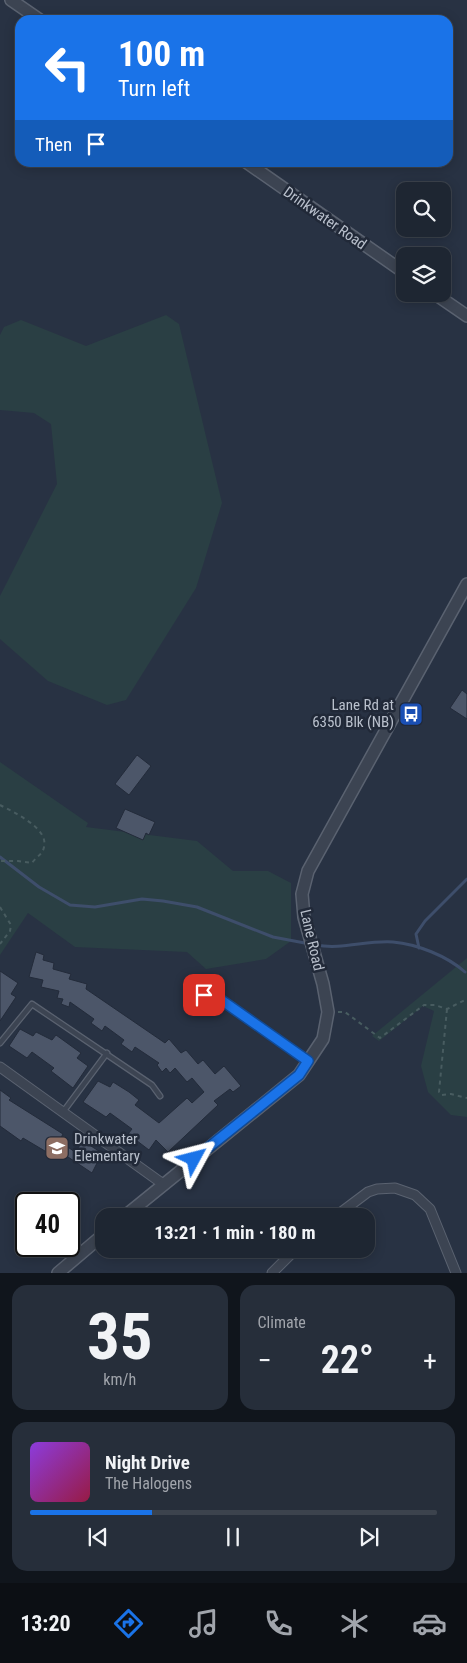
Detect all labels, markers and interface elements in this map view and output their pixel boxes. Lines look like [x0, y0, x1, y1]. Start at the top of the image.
text: 100 m [118, 34, 205, 75]
icon: left [35, 35, 100, 100]
text: Turn left [118, 76, 190, 101]
icon: arrive [82, 130, 110, 158]
text: Then [35, 133, 72, 156]
map controls [396, 182, 451, 302]
button: search [396, 182, 451, 237]
street label: Drinkwater Road [280, 183, 370, 253]
button: layers [396, 247, 451, 302]
place label: Lane Rd at 6350 Blk (NB) [312, 696, 394, 731]
bus stop icon: Lane Rd at 6350 Blk (NB) [398, 701, 424, 727]
street label: Lane Road [296, 908, 328, 972]
pin [183, 974, 225, 1016]
icon: arrive [190, 981, 218, 1009]
place label: Drinkwater Elementary [74, 1130, 140, 1165]
position arrow [167, 1132, 219, 1184]
school or university icon: Drinkwater Elementary [44, 1135, 70, 1161]
speed limit sign: 40 [15, 1192, 80, 1257]
text: 13:21 · 1 min · 180 m [154, 1221, 316, 1244]
text: 35 [87, 1299, 153, 1375]
text: Climate [258, 1313, 306, 1332]
text: 22° [321, 1338, 374, 1382]
text: − [258, 1344, 272, 1377]
text: + [423, 1344, 437, 1377]
text: km/h [103, 1370, 136, 1389]
text: Night Drive [105, 1451, 190, 1474]
text: The Halogens [105, 1474, 192, 1493]
icon: previous [84, 1523, 112, 1551]
icon: pause [219, 1523, 247, 1551]
icon: next [355, 1523, 383, 1551]
icon: directions [111, 1606, 146, 1641]
icon: music [186, 1606, 221, 1641]
icon: phone [261, 1606, 296, 1641]
icon: climate [337, 1606, 372, 1641]
icon: car [412, 1606, 447, 1641]
text: 13:20 [20, 1611, 71, 1636]

